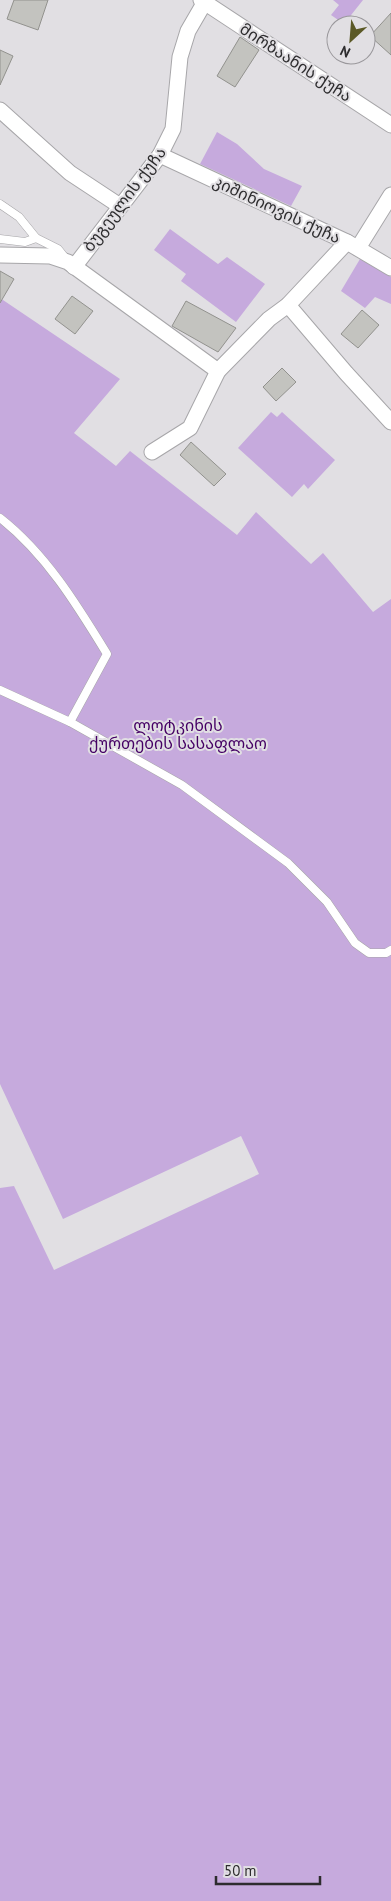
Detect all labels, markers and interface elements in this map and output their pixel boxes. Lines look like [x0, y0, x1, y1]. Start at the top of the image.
north arrow [326, 15, 376, 65]
street label: მირზაანის ქუჩა [236, 18, 356, 106]
text: N [337, 42, 353, 62]
street label: ბუგეულის ქუჩა [78, 143, 171, 256]
street label: კიშინიოვის ქუჩა [210, 171, 344, 247]
park label: ლოტკინის ქურთების სასაფლაო [89, 715, 267, 754]
scale bar [216, 1854, 320, 1886]
text: 50 m [224, 1861, 257, 1880]

